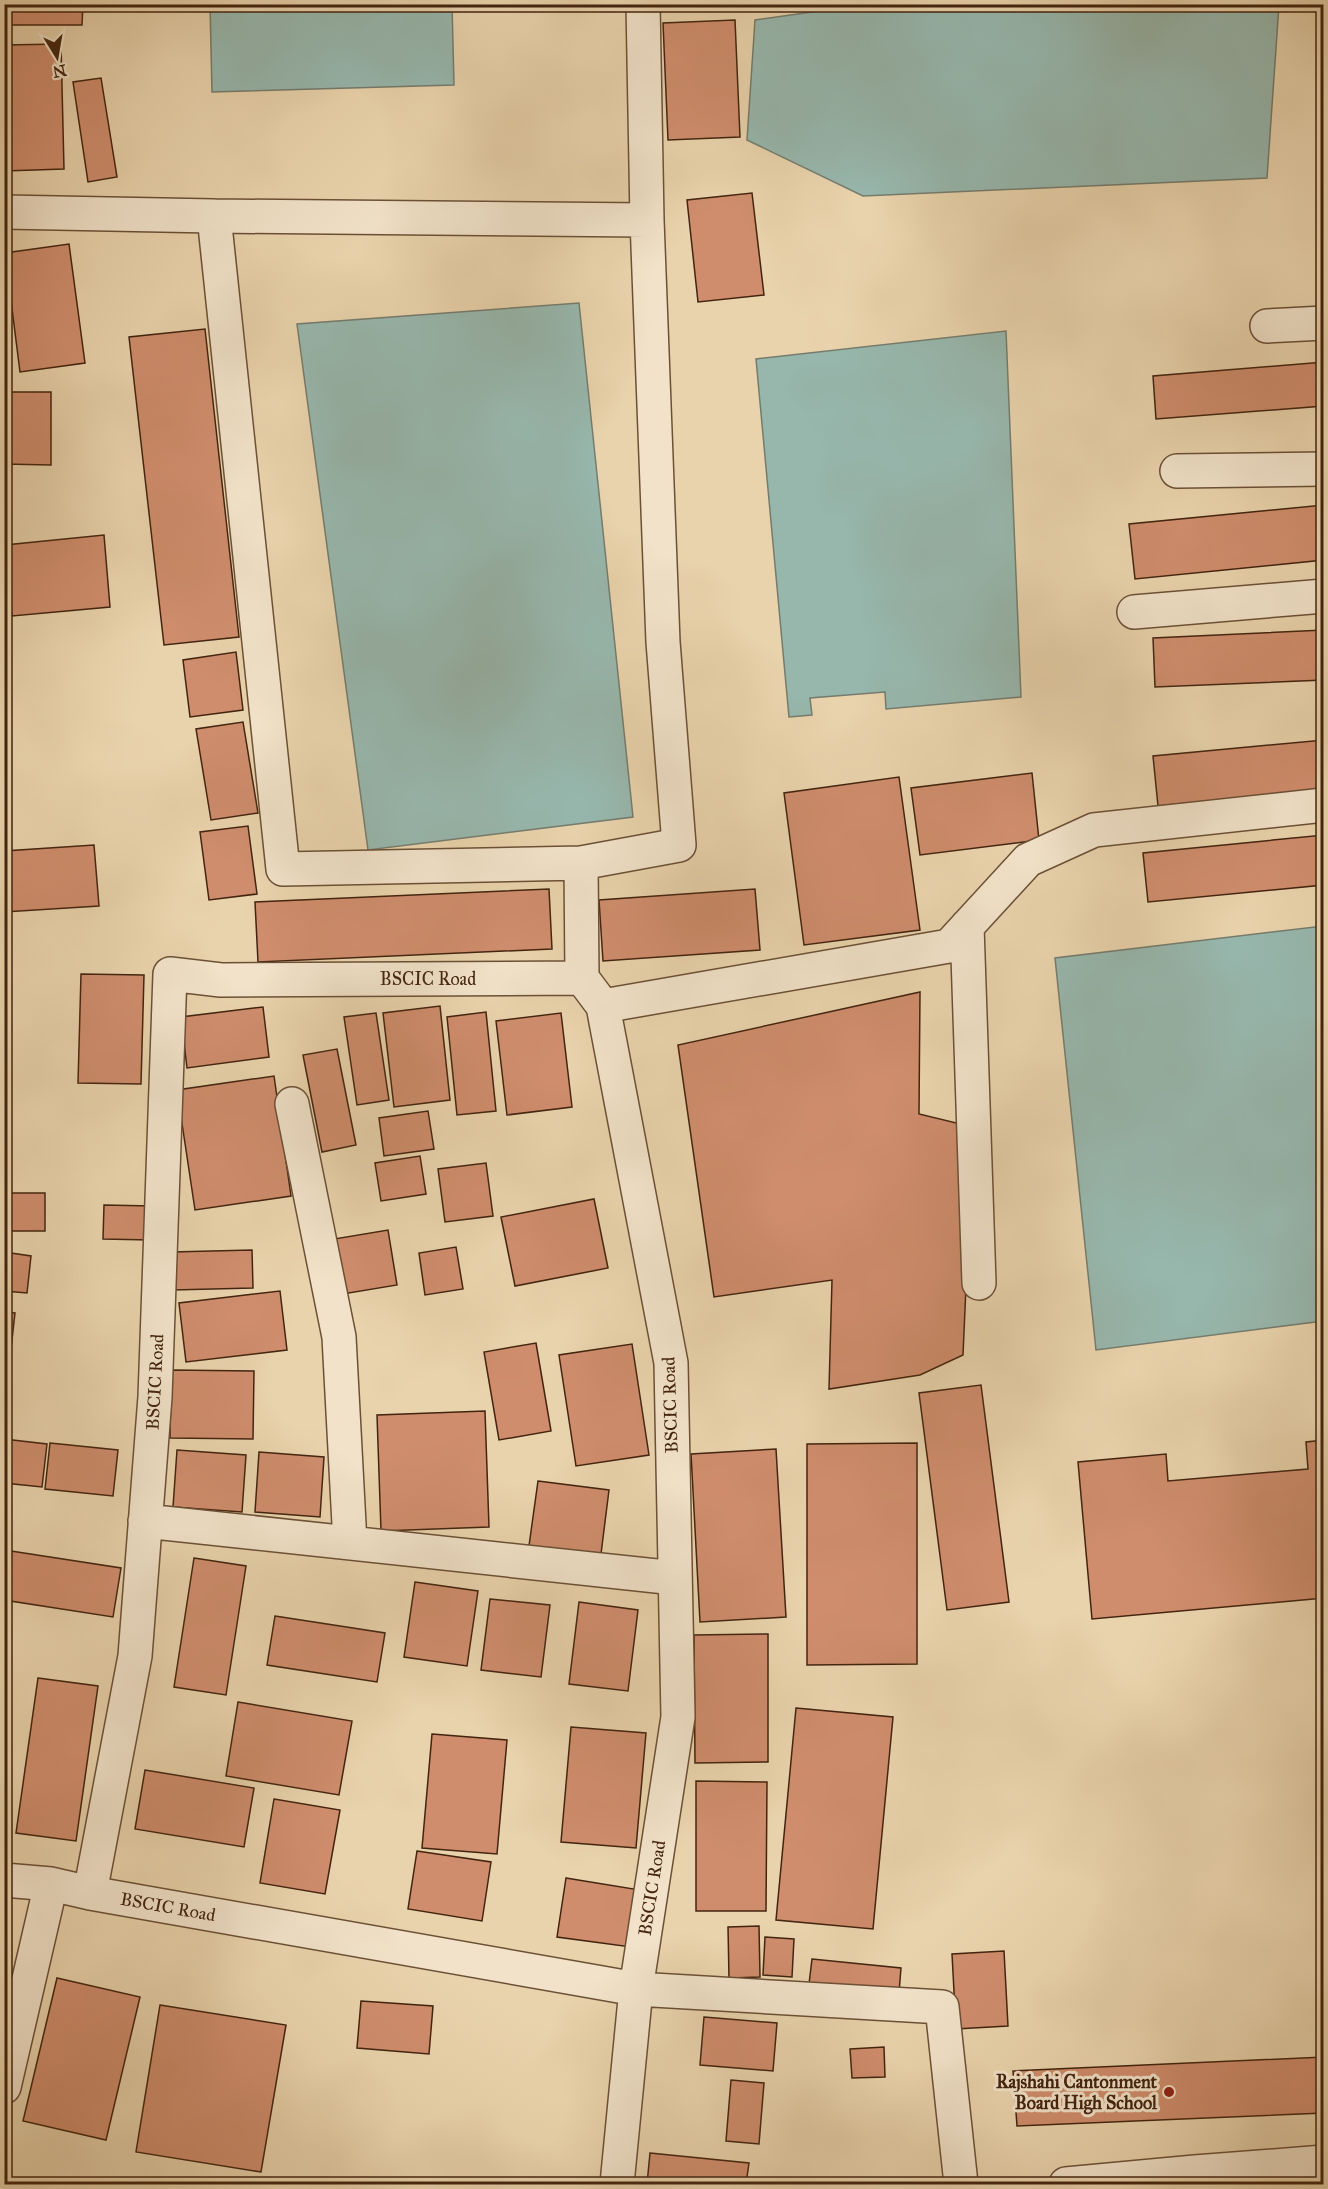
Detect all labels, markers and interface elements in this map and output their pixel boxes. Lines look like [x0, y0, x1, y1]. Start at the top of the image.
north arrow [27, 27, 87, 87]
text: N [51, 61, 68, 82]
street label: BSCIC Road [380, 968, 476, 990]
street label: BSCIC Road [141, 1333, 169, 1431]
street label: BSCIC Road [657, 1356, 683, 1454]
street label: BSCIC Road [634, 1839, 670, 1937]
street label: BSCIC Road [119, 1888, 217, 1926]
place label: Rajshahi Cantonment Board High School [996, 2071, 1158, 2115]
marker: Rajshahi Cantonment Board High School [1162, 2085, 1176, 2099]

